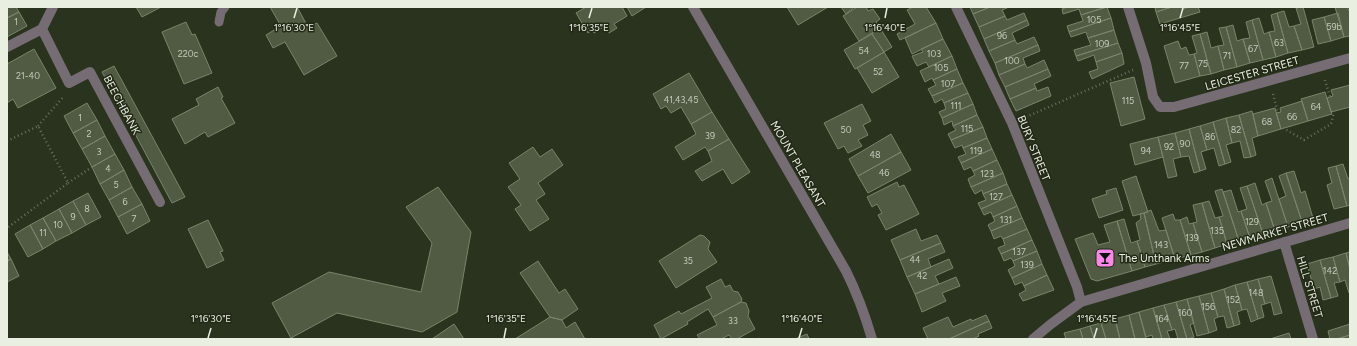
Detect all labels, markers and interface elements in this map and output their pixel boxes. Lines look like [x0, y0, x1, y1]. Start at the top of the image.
house number: 105 [1087, 14, 1101, 25]
house number: 1 [14, 16, 18, 27]
text: 1°16'30"E [274, 21, 314, 34]
text: 1°16'35"E [569, 21, 609, 34]
text: 1°16'40"E [864, 21, 906, 34]
text: 1°16'45"E [1160, 21, 1200, 34]
house number: 59b [1326, 21, 1342, 32]
house number: 96 [997, 30, 1007, 41]
house number: 63 [1274, 37, 1284, 48]
house number: 109 [1095, 38, 1109, 49]
house number: 67 [1248, 43, 1258, 54]
house number: 54 [859, 45, 870, 56]
house number: 220c [178, 48, 198, 59]
house number: 103 [927, 48, 941, 59]
house number: 71 [1223, 50, 1231, 61]
street label: LEICESTER STREET [1204, 54, 1301, 93]
house number: 100 [1004, 55, 1020, 66]
house number: 75 [1198, 58, 1208, 69]
house number: 77 [1179, 60, 1189, 71]
house number: 105 [934, 62, 948, 73]
house number: 52 [873, 66, 883, 77]
house number: 21-40 [16, 70, 40, 81]
street label: BEECHBANK [100, 73, 143, 137]
house number: 107 [941, 78, 955, 89]
house number: 41,43,45 [664, 94, 698, 105]
house number: 115 [1122, 95, 1134, 106]
house number: 111 [950, 100, 962, 111]
house number: 64 [1311, 101, 1322, 112]
house number: 66 [1287, 111, 1297, 122]
house number: 1 [78, 112, 82, 123]
street label: BURY STREET [1014, 114, 1053, 183]
house number: 68 [1262, 116, 1273, 127]
street label: MOUNT PLEASANT [767, 119, 828, 210]
house number: 115 [961, 123, 973, 134]
house number: 50 [841, 124, 852, 135]
house number: 82 [1231, 124, 1241, 135]
house number: 2 [86, 128, 92, 139]
house number: 39 [705, 130, 715, 141]
house number: 86 [1205, 131, 1215, 142]
house number: 90 [1180, 138, 1191, 149]
house number: 92 [1164, 141, 1174, 152]
house number: 119 [970, 145, 982, 156]
house number: 94 [1141, 145, 1152, 156]
house number: 3 [97, 146, 102, 157]
house number: 48 [869, 149, 881, 160]
house number: 4 [105, 163, 111, 174]
house number: 46 [879, 167, 889, 178]
house number: 123 [980, 168, 994, 179]
house number: 5 [113, 179, 119, 190]
house number: 127 [989, 191, 1003, 202]
house number: 6 [122, 196, 128, 207]
house number: 8 [84, 203, 90, 214]
house number: 9 [70, 211, 76, 222]
street label: NEWMARKET STREET [1220, 211, 1330, 254]
house number: 7 [132, 213, 137, 224]
house number: 131 [1000, 214, 1012, 225]
house number: 129 [1245, 216, 1259, 227]
house number: 10 [53, 219, 63, 230]
house number: 135 [1210, 225, 1224, 236]
house number: 11 [39, 227, 47, 238]
house number: 139 [1185, 232, 1199, 243]
house number: 143 [1154, 239, 1168, 250]
house number: 137 [1012, 246, 1026, 257]
bar icon: The Unthank Arms [1094, 247, 1116, 269]
place label: The Unthank Arms [1119, 252, 1210, 265]
house number: 44 [909, 254, 921, 265]
house number: 35 [683, 255, 693, 266]
street label: HILL STREET [1294, 255, 1325, 320]
house number: 139 [1020, 259, 1034, 270]
house number: 142 [1323, 265, 1337, 276]
house number: 42 [917, 270, 927, 281]
house number: 148 [1249, 287, 1264, 298]
house number: 152 [1226, 294, 1240, 305]
house number: 156 [1201, 301, 1215, 312]
house number: 160 [1178, 307, 1193, 318]
text: 1°16'30"E [191, 312, 231, 325]
text: 1°16'35"E [486, 312, 526, 325]
text: 1°16'40"E [781, 312, 823, 325]
text: 1°16'45"E [1077, 312, 1117, 325]
house number: 164 [1155, 313, 1170, 324]
house number: 33 [728, 315, 738, 326]

